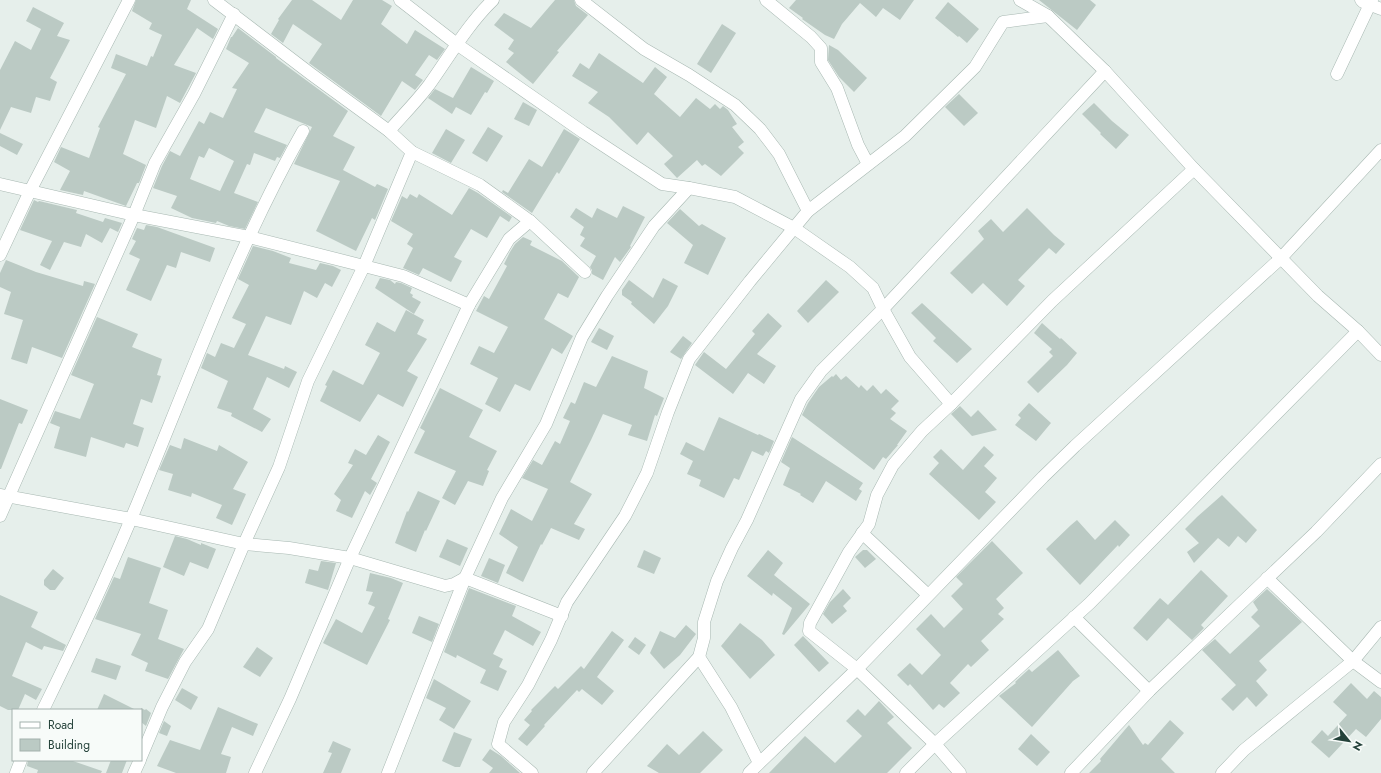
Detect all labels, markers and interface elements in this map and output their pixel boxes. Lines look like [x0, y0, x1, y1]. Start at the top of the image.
legend [12, 709, 142, 761]
text: Road [48, 716, 74, 734]
north arrow [1329, 721, 1369, 761]
text: Building [48, 736, 90, 754]
text: N [1349, 738, 1367, 754]

